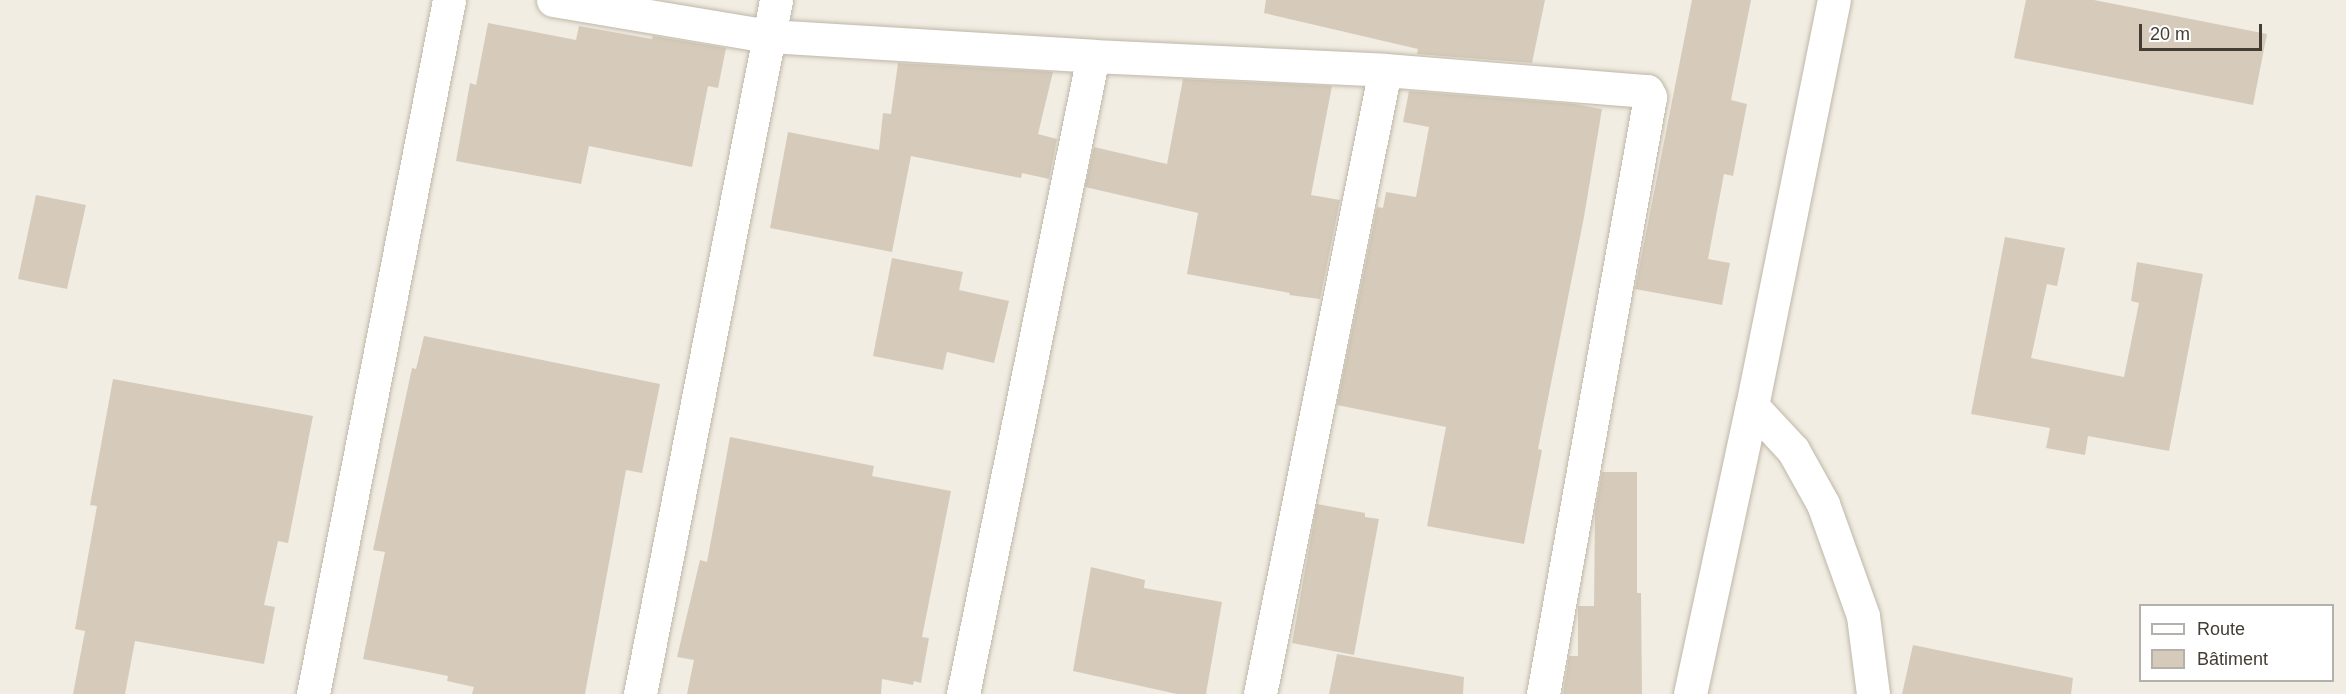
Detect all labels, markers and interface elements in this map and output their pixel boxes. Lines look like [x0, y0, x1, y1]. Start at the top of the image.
scale bar [2142, 12, 2265, 50]
text: 20 m [2150, 24, 2190, 44]
legend [2139, 604, 2334, 682]
text: Route [2197, 619, 2245, 639]
text: Bâtiment [2197, 649, 2268, 669]

